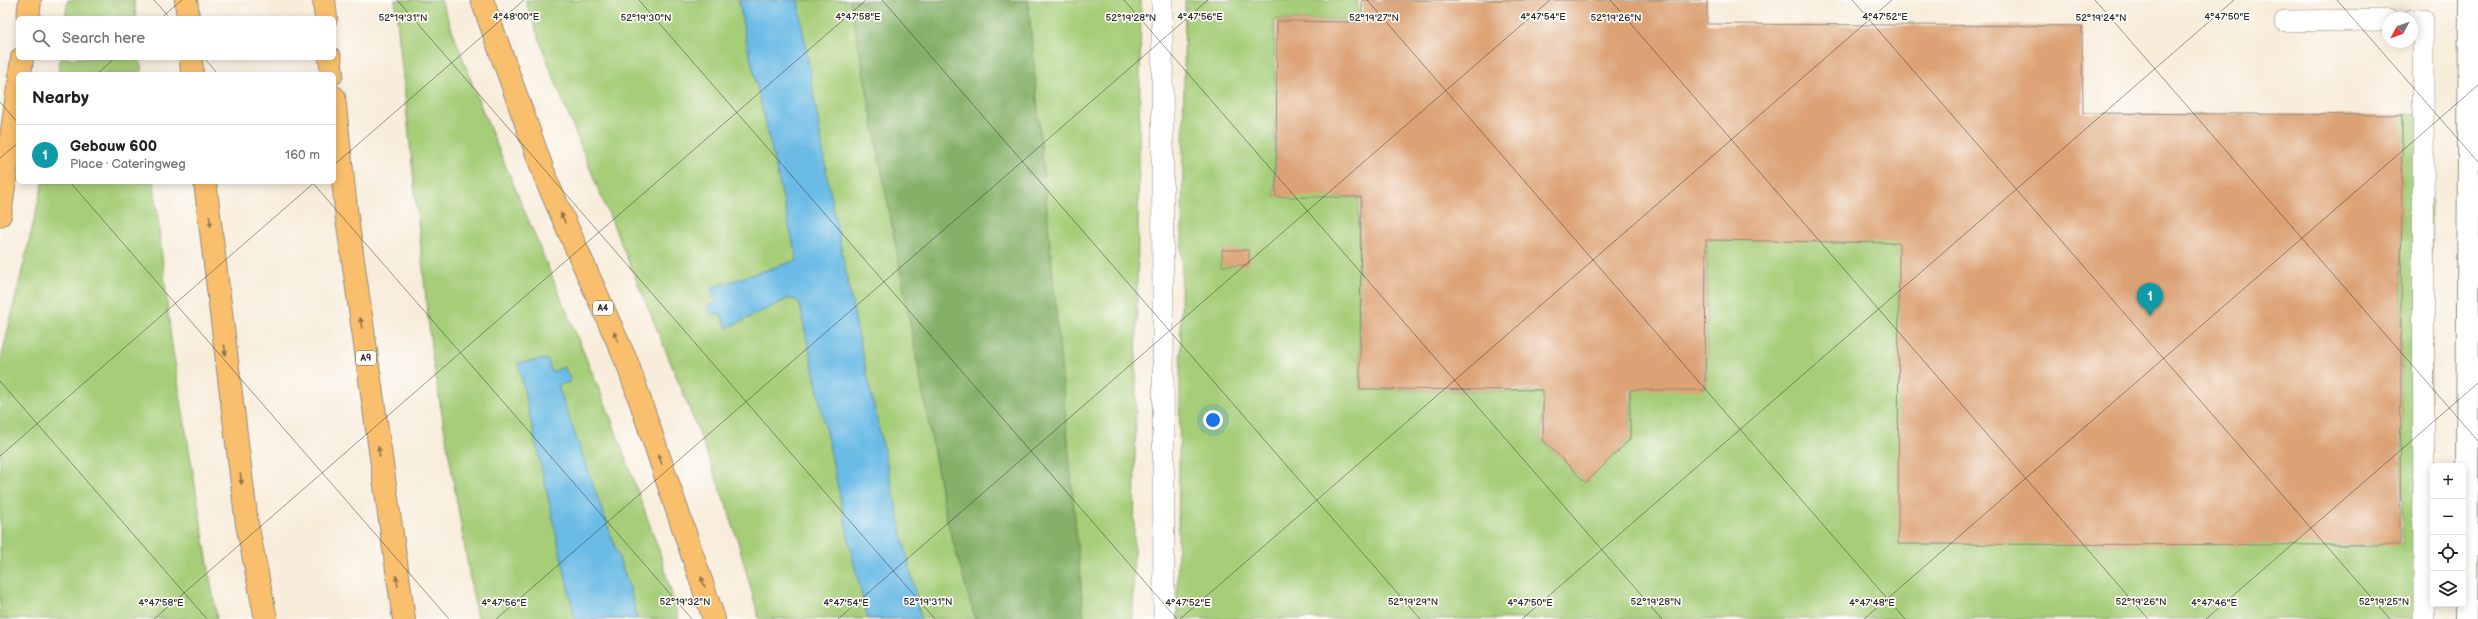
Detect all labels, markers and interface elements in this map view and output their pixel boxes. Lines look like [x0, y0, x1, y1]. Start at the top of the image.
text: 4°48'00"E [493, 11, 540, 23]
text: 4°47'58"E [835, 11, 881, 23]
text: 4°47'56"E [1177, 11, 1223, 23]
text: 4°47'54"E [1520, 11, 1566, 23]
text: 4°47'52"E [1862, 11, 1908, 23]
text: 4°47'50"E [2204, 11, 2250, 23]
text: 52°19'31"N [378, 12, 428, 24]
text: 52°19'30"N [620, 12, 672, 24]
text: 52°19'28"N [1106, 12, 1156, 24]
text: 52°19'27"N [1349, 12, 1399, 24]
text: 52°19'26"N [1590, 12, 1642, 24]
text: 52°19'24"N [2076, 12, 2126, 24]
north arrow [2382, 12, 2418, 48]
search box [16, 16, 336, 60]
icon: search [30, 27, 52, 49]
text: Search here [62, 29, 145, 48]
text: Nearby [32, 88, 89, 108]
text: Gebouw 600 [70, 137, 157, 156]
text: 1 [42, 147, 48, 163]
text: 160 m [285, 147, 320, 163]
text: Place · Cateringweg [70, 156, 186, 172]
one-way arrow [560, 212, 567, 224]
one-way arrow [207, 215, 213, 227]
pin: 1 [2137, 283, 2163, 316]
road number: A4 [593, 301, 613, 315]
one-way arrow [358, 317, 364, 329]
one-way arrow [612, 331, 619, 343]
one-way arrow [222, 344, 229, 356]
road number: A9 [356, 351, 376, 365]
your location [1203, 410, 1223, 430]
one-way arrow [376, 446, 382, 458]
one-way arrow [657, 453, 663, 465]
map controls [2430, 463, 2466, 607]
button: + [2430, 463, 2466, 499]
one-way arrow [238, 473, 244, 485]
button: − [2430, 499, 2466, 535]
button: locate [2430, 535, 2466, 571]
button: layers [2430, 571, 2466, 607]
one-way arrow [394, 574, 400, 587]
one-way arrow [700, 575, 706, 587]
text: 52°19'32"N [659, 596, 711, 608]
text: 52°19'31"N [903, 596, 953, 608]
text: 52°19'29"N [1388, 596, 1438, 608]
text: 52°19'28"N [1631, 596, 1681, 608]
text: 52°19'26"N [2115, 596, 2167, 608]
text: 52°19'25"N [2359, 596, 2409, 608]
text: 4°47'58"E [138, 597, 184, 609]
text: 4°47'56"E [481, 597, 527, 609]
text: 4°47'54"E [823, 597, 869, 609]
text: 4°47'52"E [1165, 597, 1211, 609]
text: 4°47'50"E [1507, 597, 1553, 609]
text: 4°47'48"E [1849, 597, 1895, 609]
text: 4°47'46"E [2191, 597, 2237, 609]

